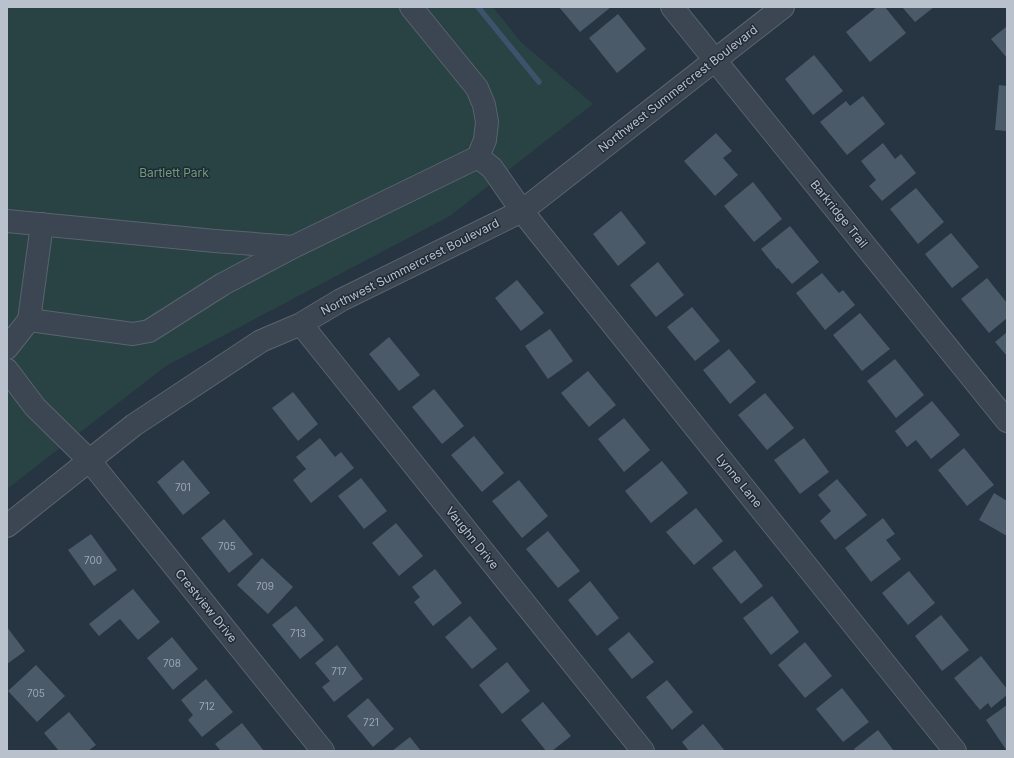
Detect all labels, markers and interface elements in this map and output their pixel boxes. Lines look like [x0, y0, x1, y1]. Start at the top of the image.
street label: Northwest Summercrest Boulevard [595, 22, 760, 155]
park label: Bartlett Park [139, 165, 209, 180]
street label: Barkridge Trail [808, 177, 871, 251]
street label: Northwest Summercrest Boulevard [318, 215, 501, 318]
street label: Lynne Lane [713, 451, 766, 511]
house number: 701 [175, 481, 191, 493]
street label: Vaughn Drive [443, 503, 502, 572]
house number: 705 [218, 540, 236, 552]
house number: 700 [84, 554, 102, 566]
street label: Crestview Drive [172, 566, 241, 645]
house number: 709 [256, 580, 274, 592]
house number: 713 [290, 627, 306, 639]
house number: 708 [163, 657, 181, 669]
house number: 717 [331, 665, 347, 677]
house number: 705 [27, 687, 45, 699]
house number: 712 [199, 700, 215, 712]
house number: 721 [363, 716, 379, 728]

